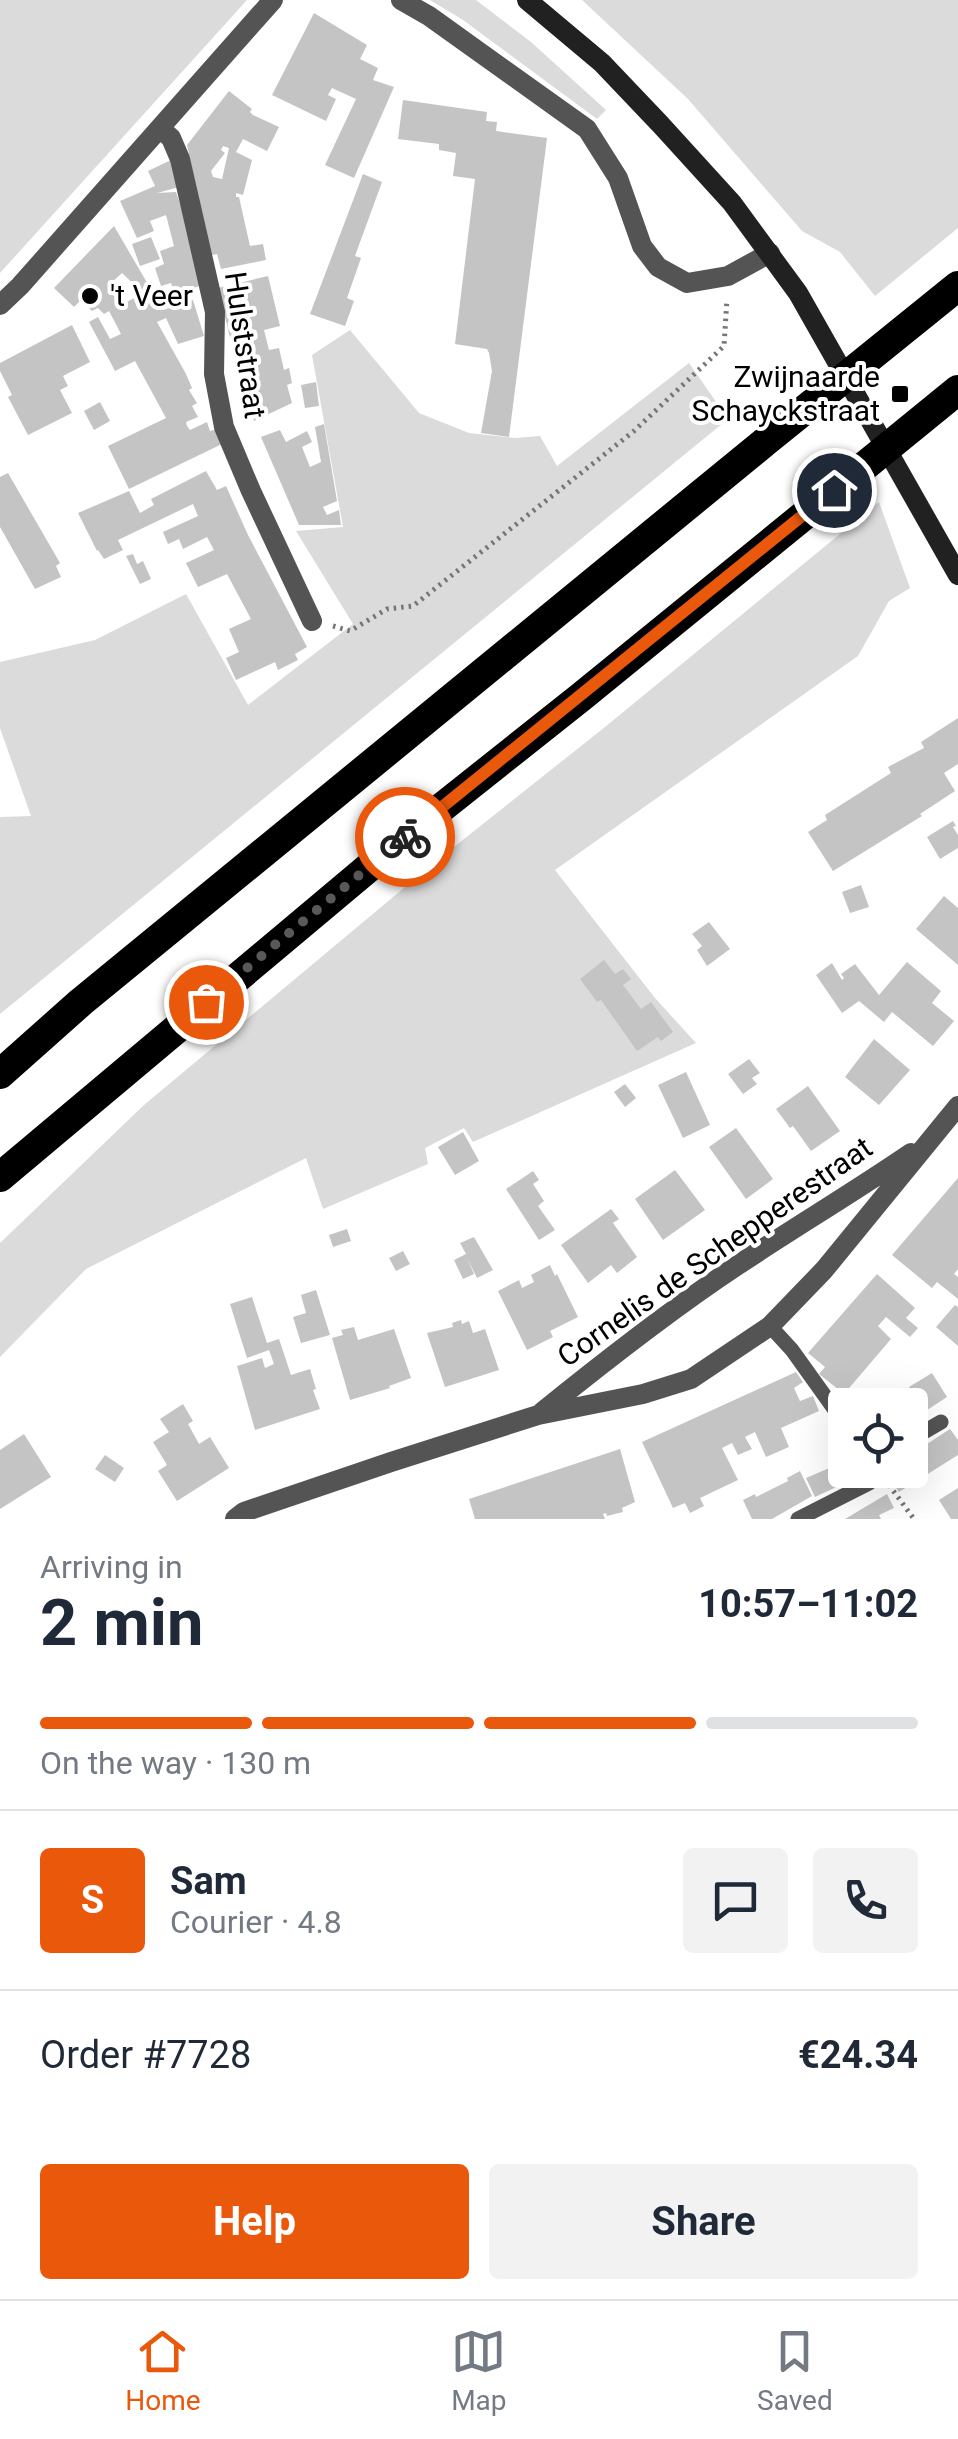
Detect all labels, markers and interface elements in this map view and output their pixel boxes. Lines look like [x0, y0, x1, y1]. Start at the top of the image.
street label: Hulststraat [218, 269, 273, 421]
place label: 't Veer [110, 278, 193, 313]
marker: 't Veer [79, 285, 101, 307]
place label: Zwijnaarde Schayckstraat [692, 359, 880, 428]
marker: Zwijnaarde Schayckstraat [889, 383, 911, 405]
pin [792, 448, 877, 533]
icon: home [807, 463, 862, 518]
courier [355, 787, 455, 887]
icon: bike [378, 810, 433, 865]
pin [164, 960, 249, 1045]
icon: bag [179, 975, 234, 1030]
street label: Cornelis de Schepperestraat [551, 1129, 879, 1374]
map controls [828, 1388, 928, 1488]
button: locate [828, 1388, 928, 1488]
text: Arriving in [40, 1548, 183, 1586]
text: 10:57–11:02 [698, 1582, 918, 1626]
text: 2 min [40, 1585, 203, 1661]
text: On the way · 130 m [40, 1744, 311, 1782]
button: chat [683, 1848, 788, 1953]
button: phone [813, 1848, 918, 1953]
text: Sam [170, 1859, 247, 1903]
text: S [81, 1878, 104, 1922]
text: Courier · 4.8 [170, 1903, 342, 1941]
text: Order #7728 [40, 2033, 251, 2077]
text: €24.34 [798, 2033, 918, 2077]
button: Help [40, 2164, 469, 2279]
button: Share [489, 2164, 918, 2279]
tab: Home [125, 2324, 201, 2417]
tab: Map [451, 2324, 507, 2417]
tab: Saved [757, 2324, 833, 2417]

